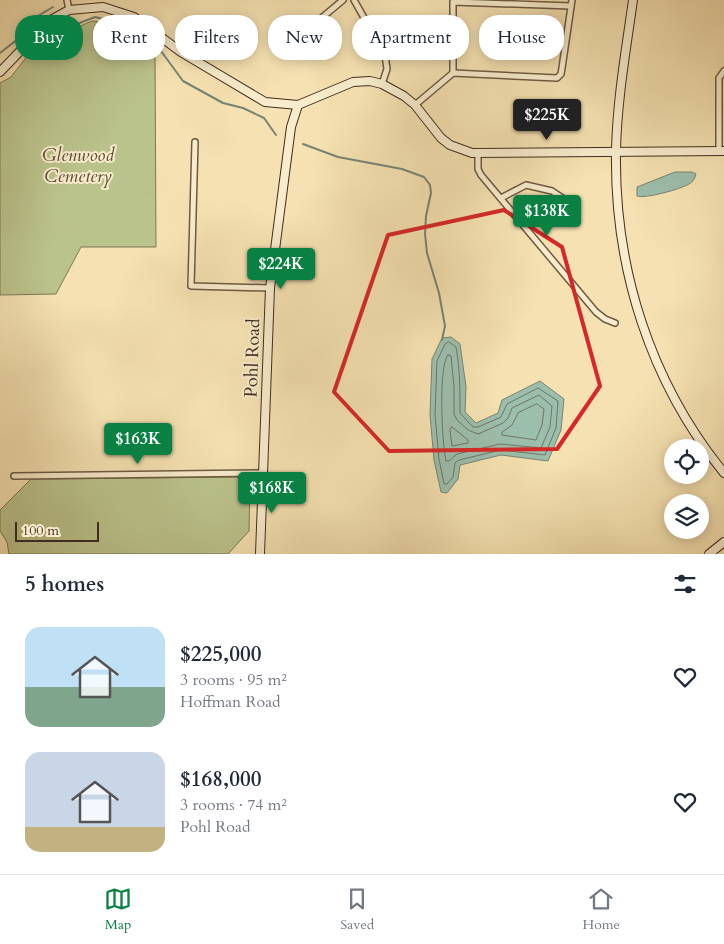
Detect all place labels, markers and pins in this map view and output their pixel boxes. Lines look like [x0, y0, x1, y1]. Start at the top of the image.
pin: $225K [512, 98, 582, 141]
pin: $138K [512, 194, 582, 237]
pin: $224K [246, 248, 316, 290]
pin: $163K [103, 422, 173, 465]
pin: $168K [237, 472, 307, 514]

